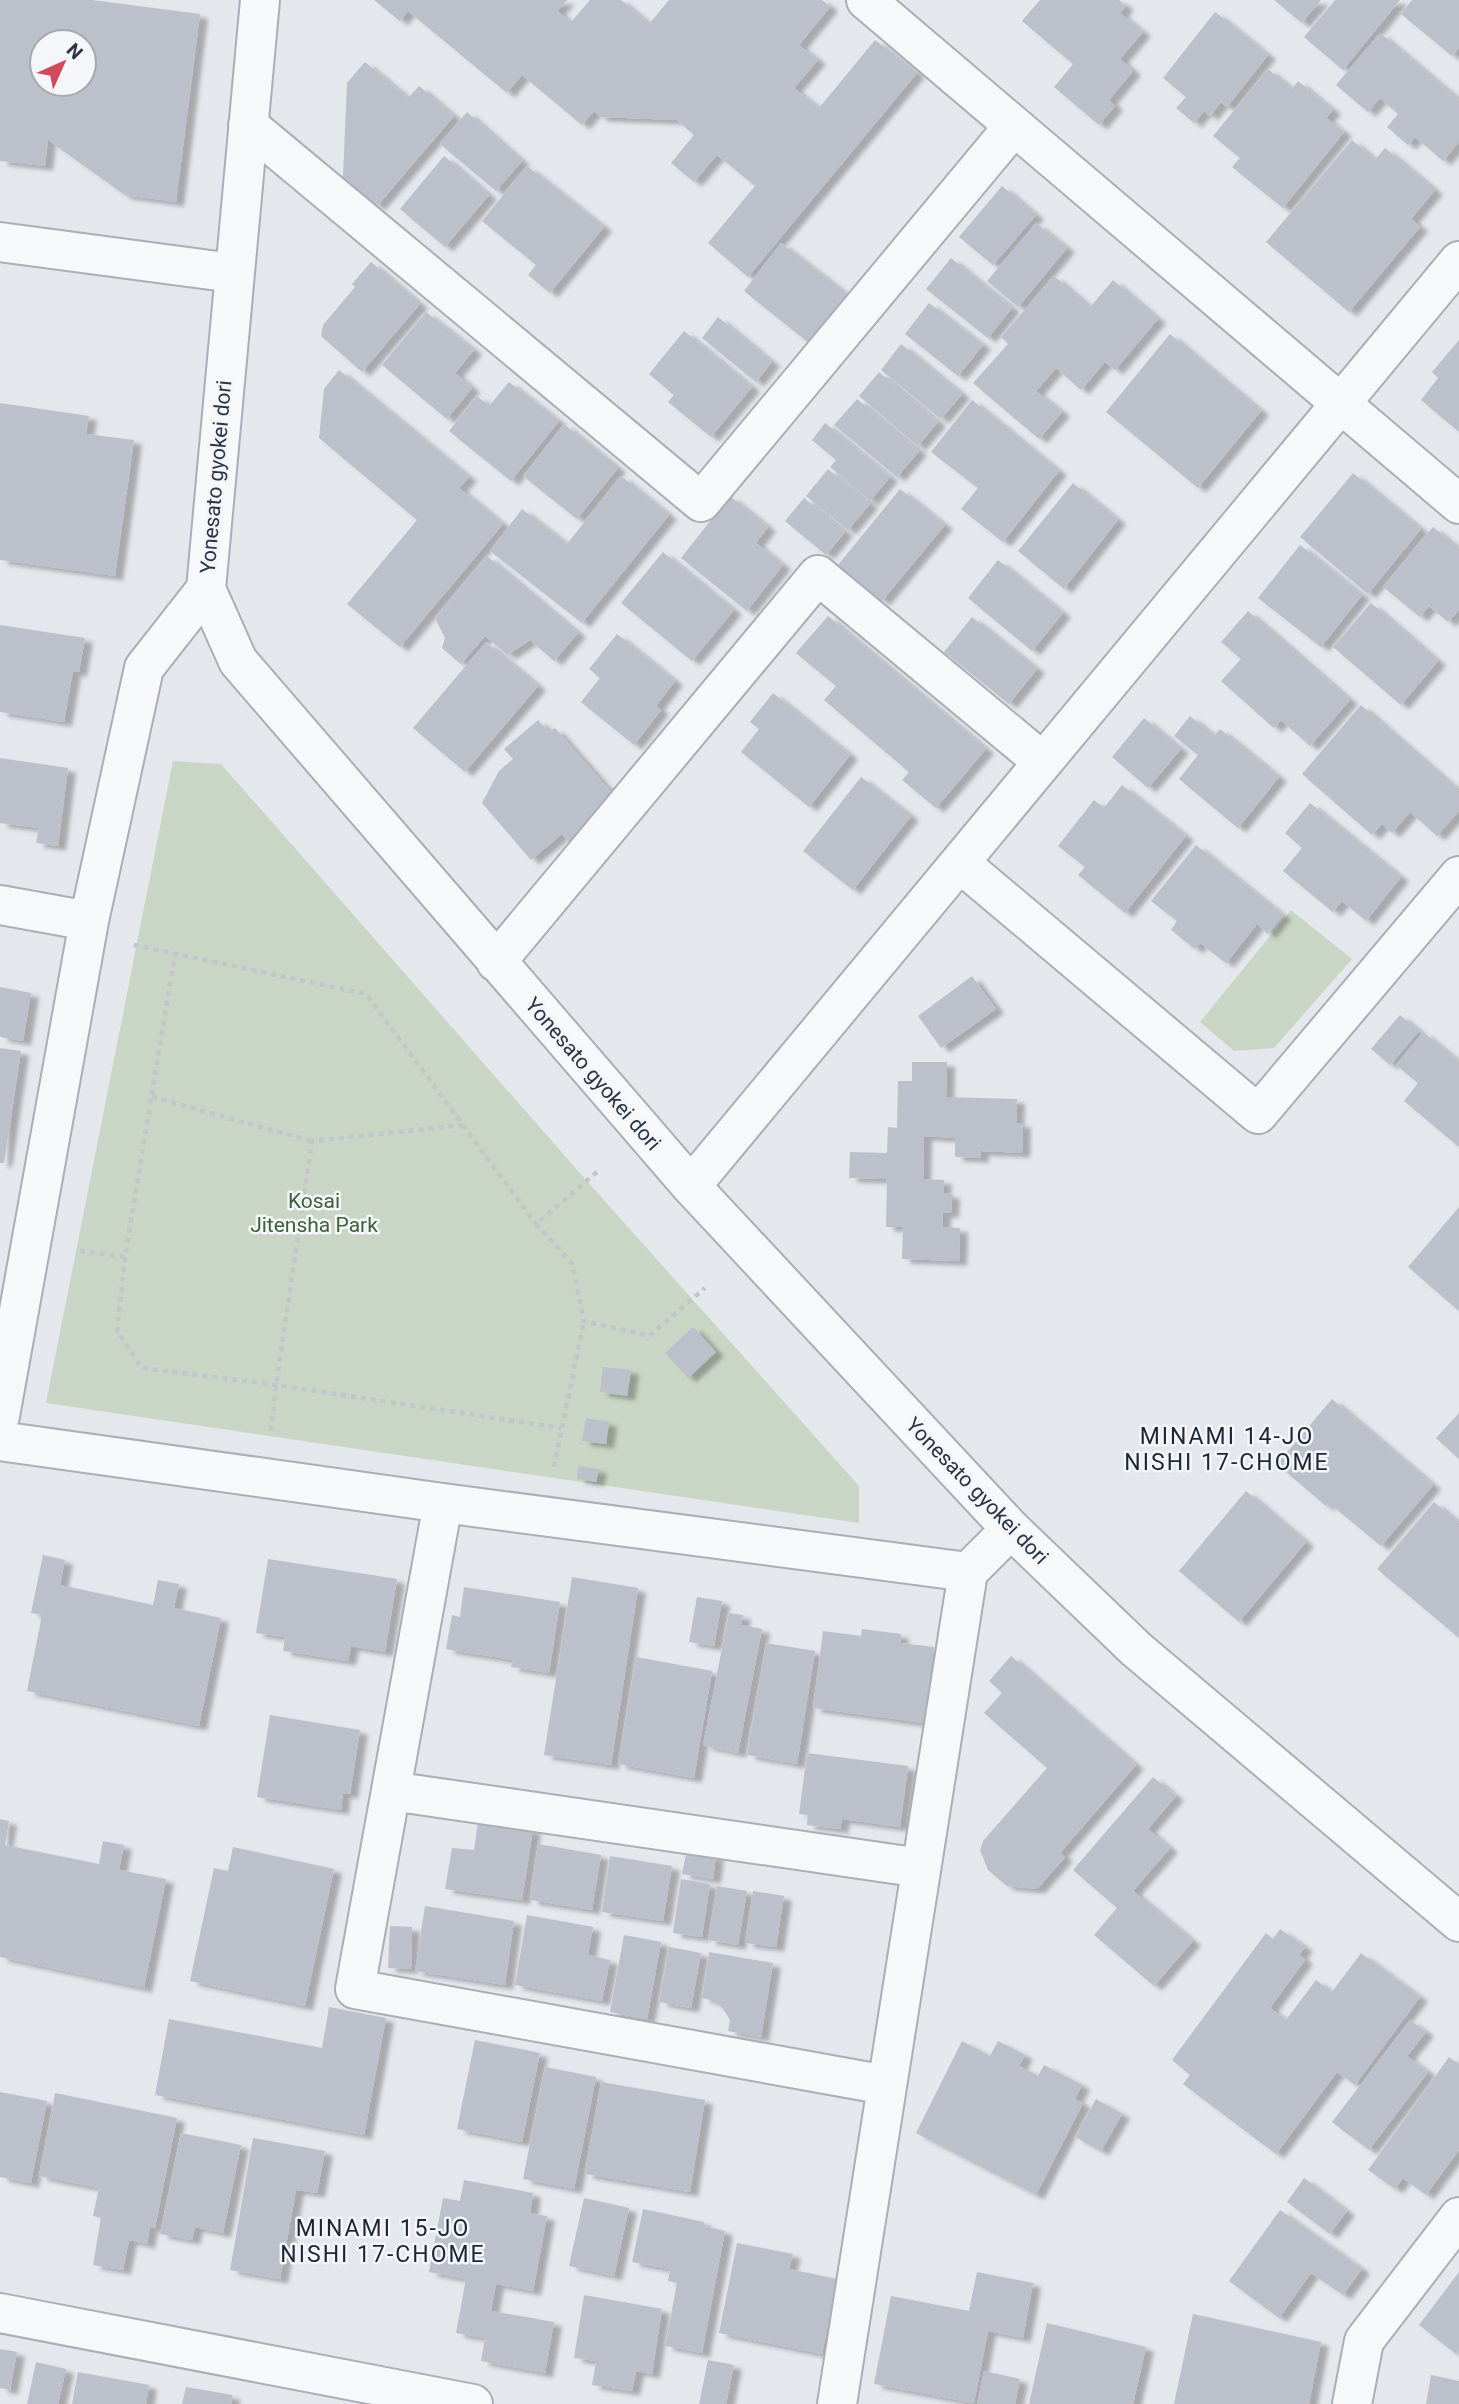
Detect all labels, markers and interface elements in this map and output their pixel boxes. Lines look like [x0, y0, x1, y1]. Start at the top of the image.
north arrow [28, 28, 98, 98]
text: N [62, 38, 88, 64]
street label: Yonesato gyokei dori [196, 379, 236, 575]
street label: Yonesato gyokei dori [520, 993, 666, 1155]
park label: Kosai Jitensha Park [250, 1189, 378, 1237]
street label: Yonesato gyokei dori [901, 1413, 1053, 1569]
district label: MINAMI 14-JO NISHI 17-CHOME [1124, 1423, 1330, 1476]
district label: MINAMI 15-JO NISHI 17-CHOME [280, 2215, 486, 2268]

